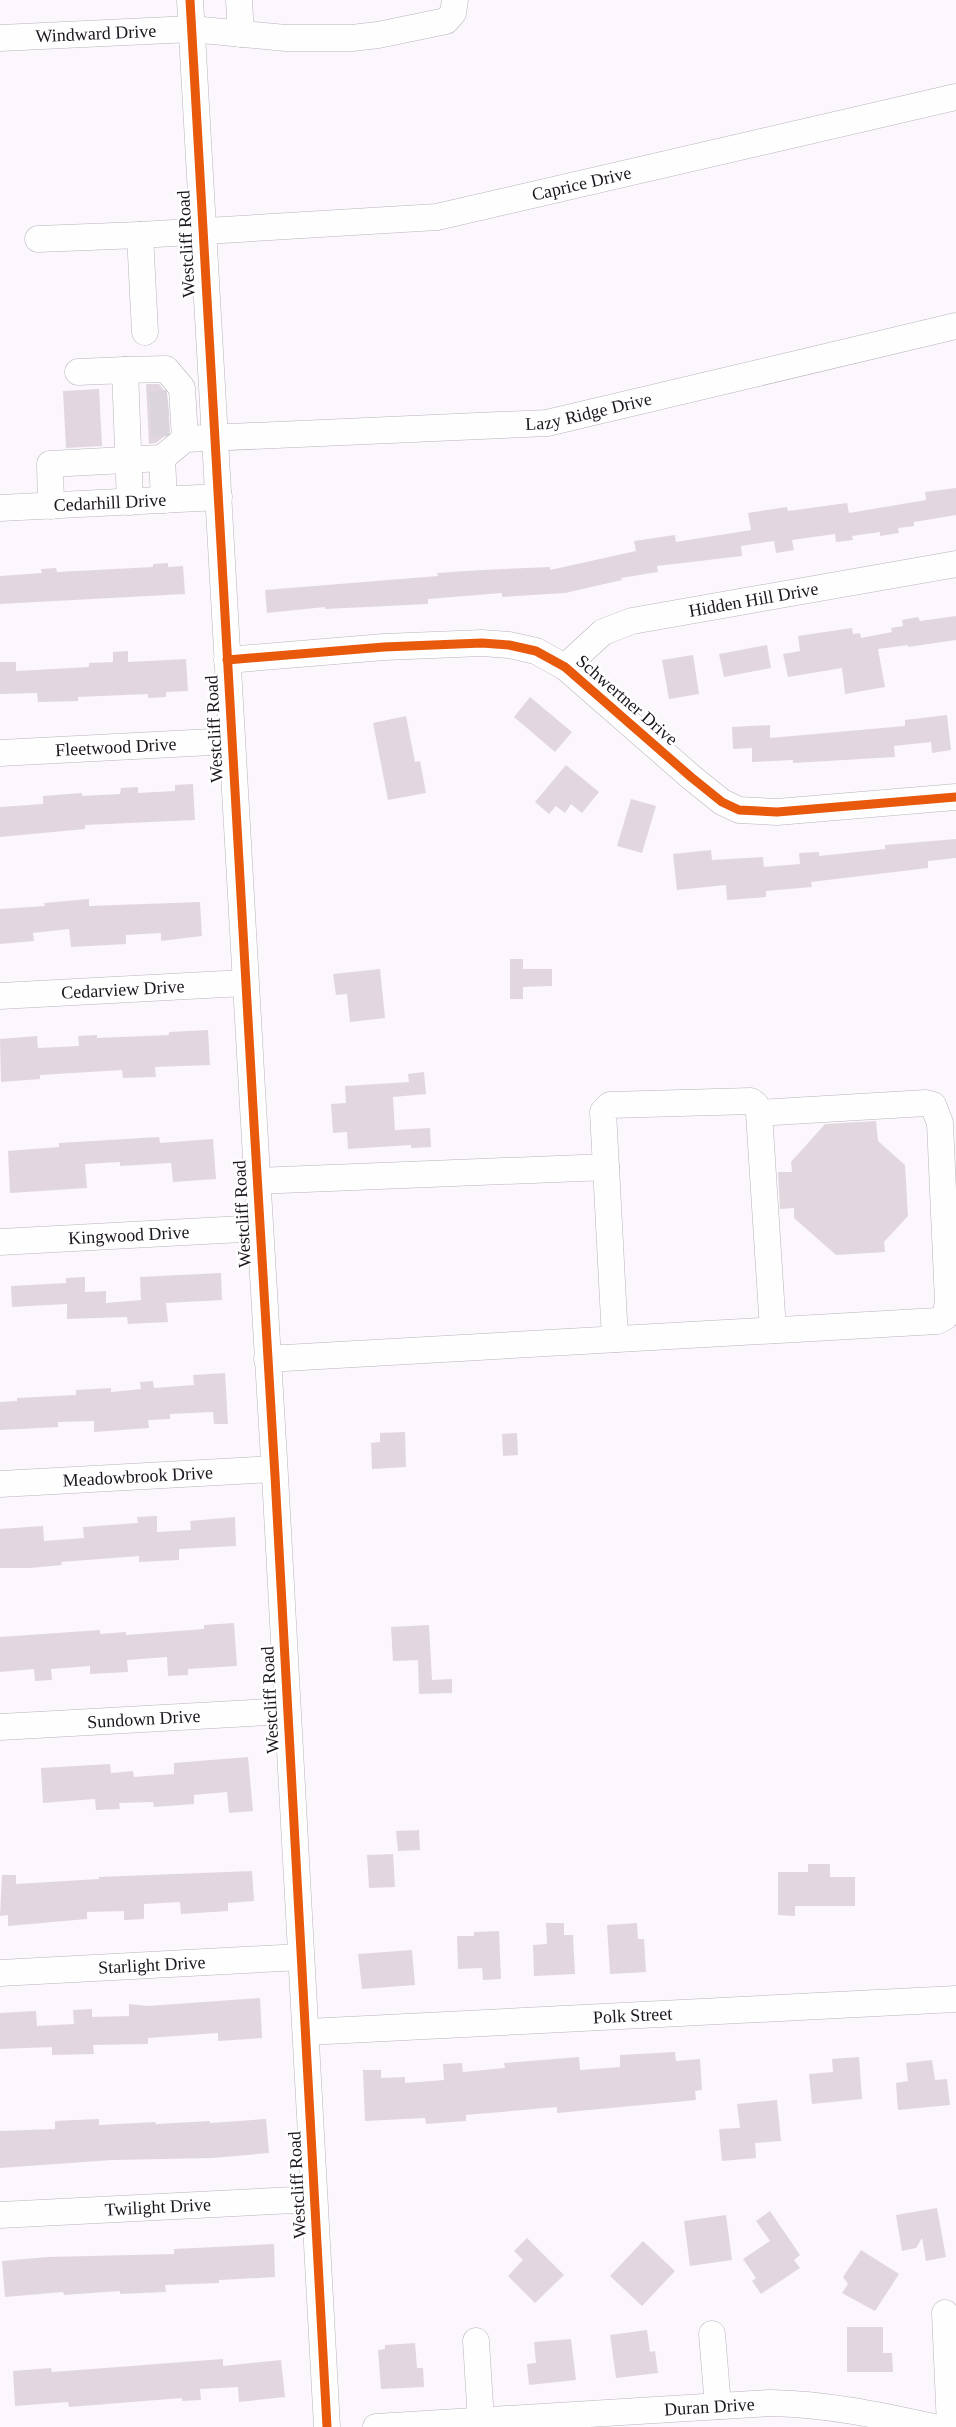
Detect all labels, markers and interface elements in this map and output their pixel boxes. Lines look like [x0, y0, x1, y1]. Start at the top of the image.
street label: Windward Drive [35, 21, 157, 46]
street label: Caprice Drive [530, 162, 633, 205]
street label: Westcliff Road [173, 190, 199, 298]
street label: Lazy Ridge Drive [525, 389, 654, 434]
street label: Cedarhill Drive [53, 490, 167, 515]
street label: Hidden Hill Drive [687, 578, 820, 621]
street label: Schwertner Drive [572, 651, 682, 749]
street label: Westcliff Road [201, 675, 227, 783]
street label: Fleetwood Drive [55, 734, 177, 760]
street label: Cedarview Drive [61, 976, 185, 1003]
street label: Westcliff Road [229, 1160, 255, 1268]
street label: Kingwood Drive [68, 1222, 190, 1248]
street label: Meadowbrook Drive [62, 1462, 213, 1491]
street label: Westcliff Road [257, 1646, 283, 1754]
street label: Sundown Drive [87, 1706, 201, 1732]
street label: Starlight Drive [98, 1952, 206, 1978]
street label: Polk Street [592, 2003, 673, 2027]
street label: Westcliff Road [284, 2131, 310, 2239]
street label: Twilight Drive [104, 2194, 211, 2220]
street label: Duran Drive [664, 2394, 755, 2419]

